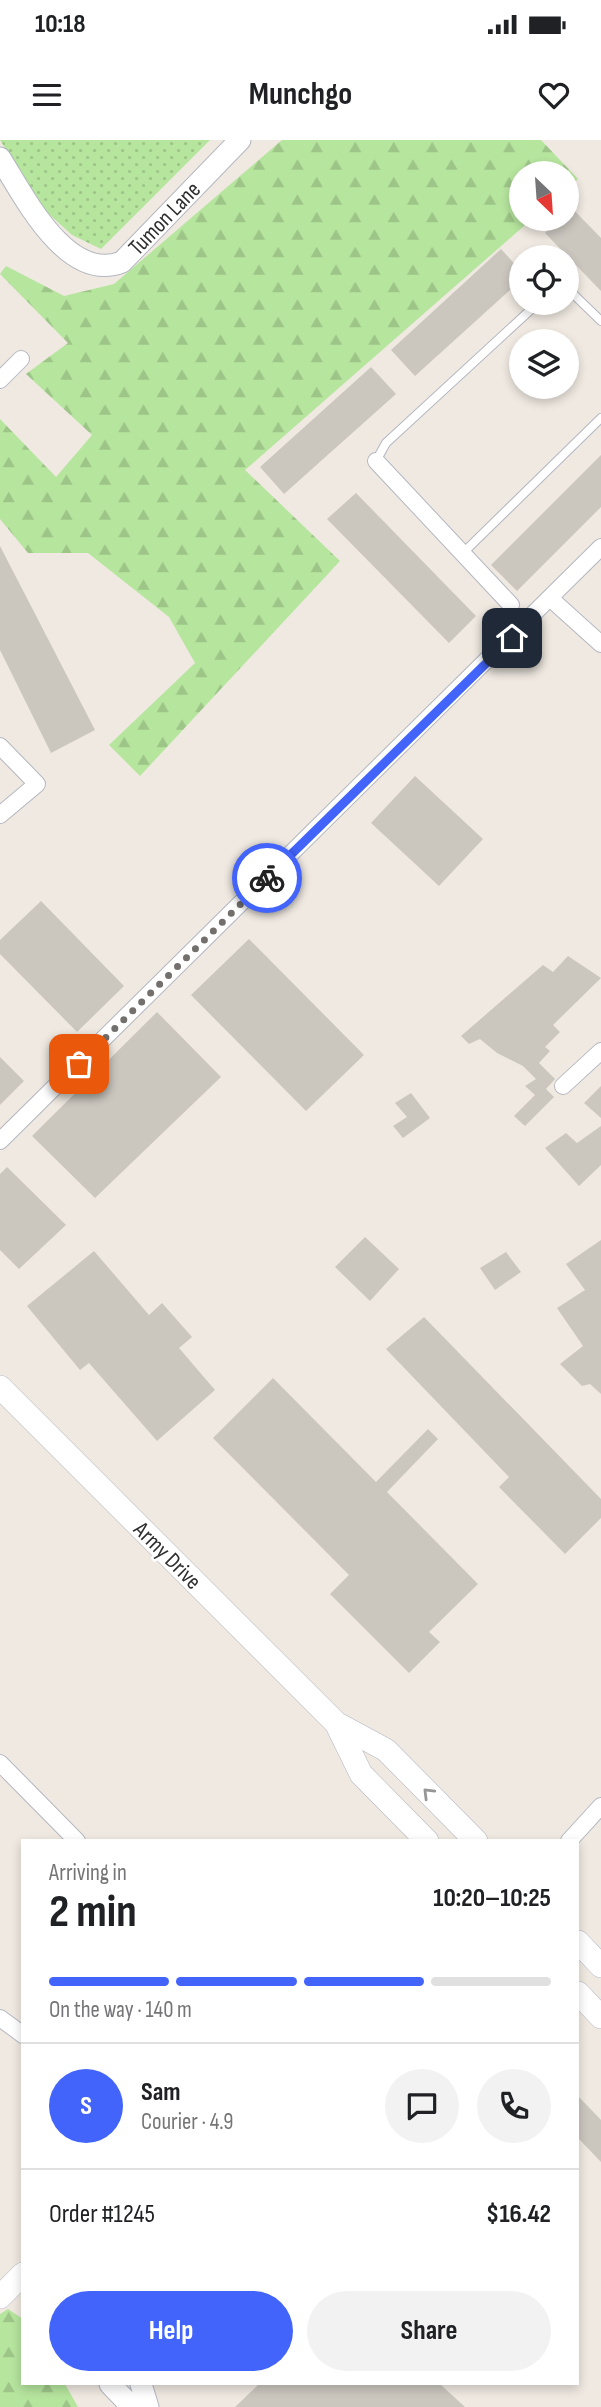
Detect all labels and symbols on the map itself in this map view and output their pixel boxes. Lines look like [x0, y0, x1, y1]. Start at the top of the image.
north arrow [509, 161, 579, 231]
street label: Tumon Lane [123, 176, 207, 261]
pin [482, 608, 542, 668]
courier [232, 843, 302, 913]
pin [49, 1034, 109, 1094]
street label: Army Drive [127, 1515, 207, 1595]
one-way arrow [424, 1788, 437, 1801]

